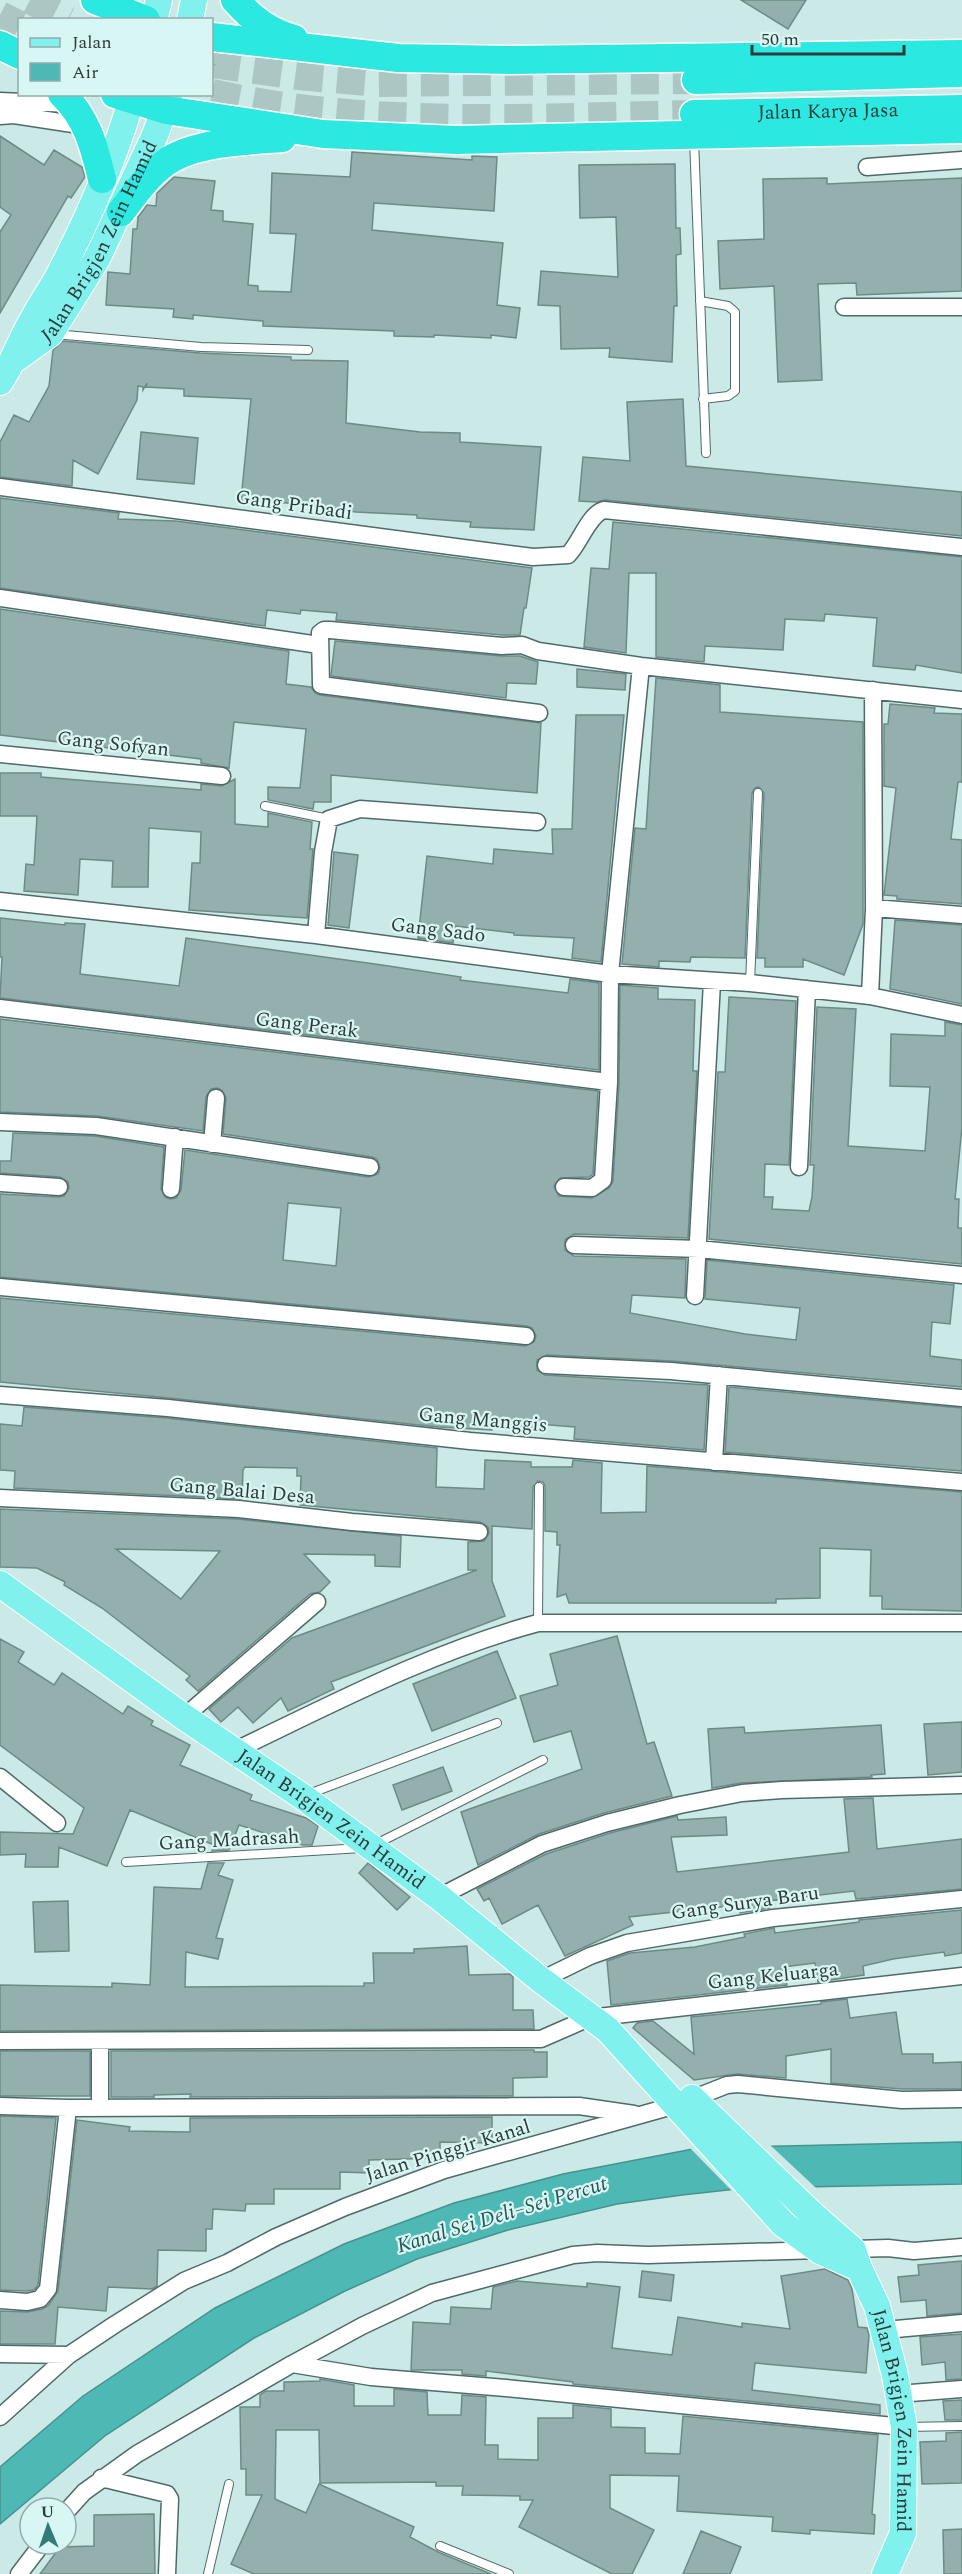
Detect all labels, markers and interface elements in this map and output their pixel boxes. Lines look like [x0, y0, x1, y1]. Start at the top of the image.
legend [18, 18, 213, 96]
scale bar [752, 18, 904, 56]
text: 50 m [761, 26, 799, 53]
text: Jalan [72, 29, 112, 56]
text: Air [72, 59, 98, 86]
street label: Jalan Karya Jasa [757, 95, 899, 128]
street label: Jalan Brigjen Zein Hamid [35, 135, 165, 351]
street label: Gang Pribadi [234, 482, 354, 528]
street label: Gang Sofyan [56, 723, 170, 765]
street label: Gang Sado [389, 909, 487, 951]
street label: Gang Perak [254, 1004, 360, 1046]
street label: Gang Manggis [417, 1399, 549, 1441]
street label: Gang Balai Desa [168, 1470, 316, 1512]
street label: Jalan Brigjen Zein Hamid [230, 1741, 432, 1897]
street label: Gang Madrasah [158, 1821, 300, 1859]
street label: Gang Surya Baru [669, 1878, 821, 1928]
street label: Gang Keluarga [706, 1954, 840, 1998]
street label: Jalan Pinggir Kanal [362, 2112, 534, 2190]
water label: Kanal Sei Deli–Sei Percut [393, 2168, 612, 2262]
street label: Jalan Brigjen Zein Hamid [863, 2306, 919, 2532]
north arrow [18, 2496, 78, 2556]
text: U [40, 2500, 55, 2524]

